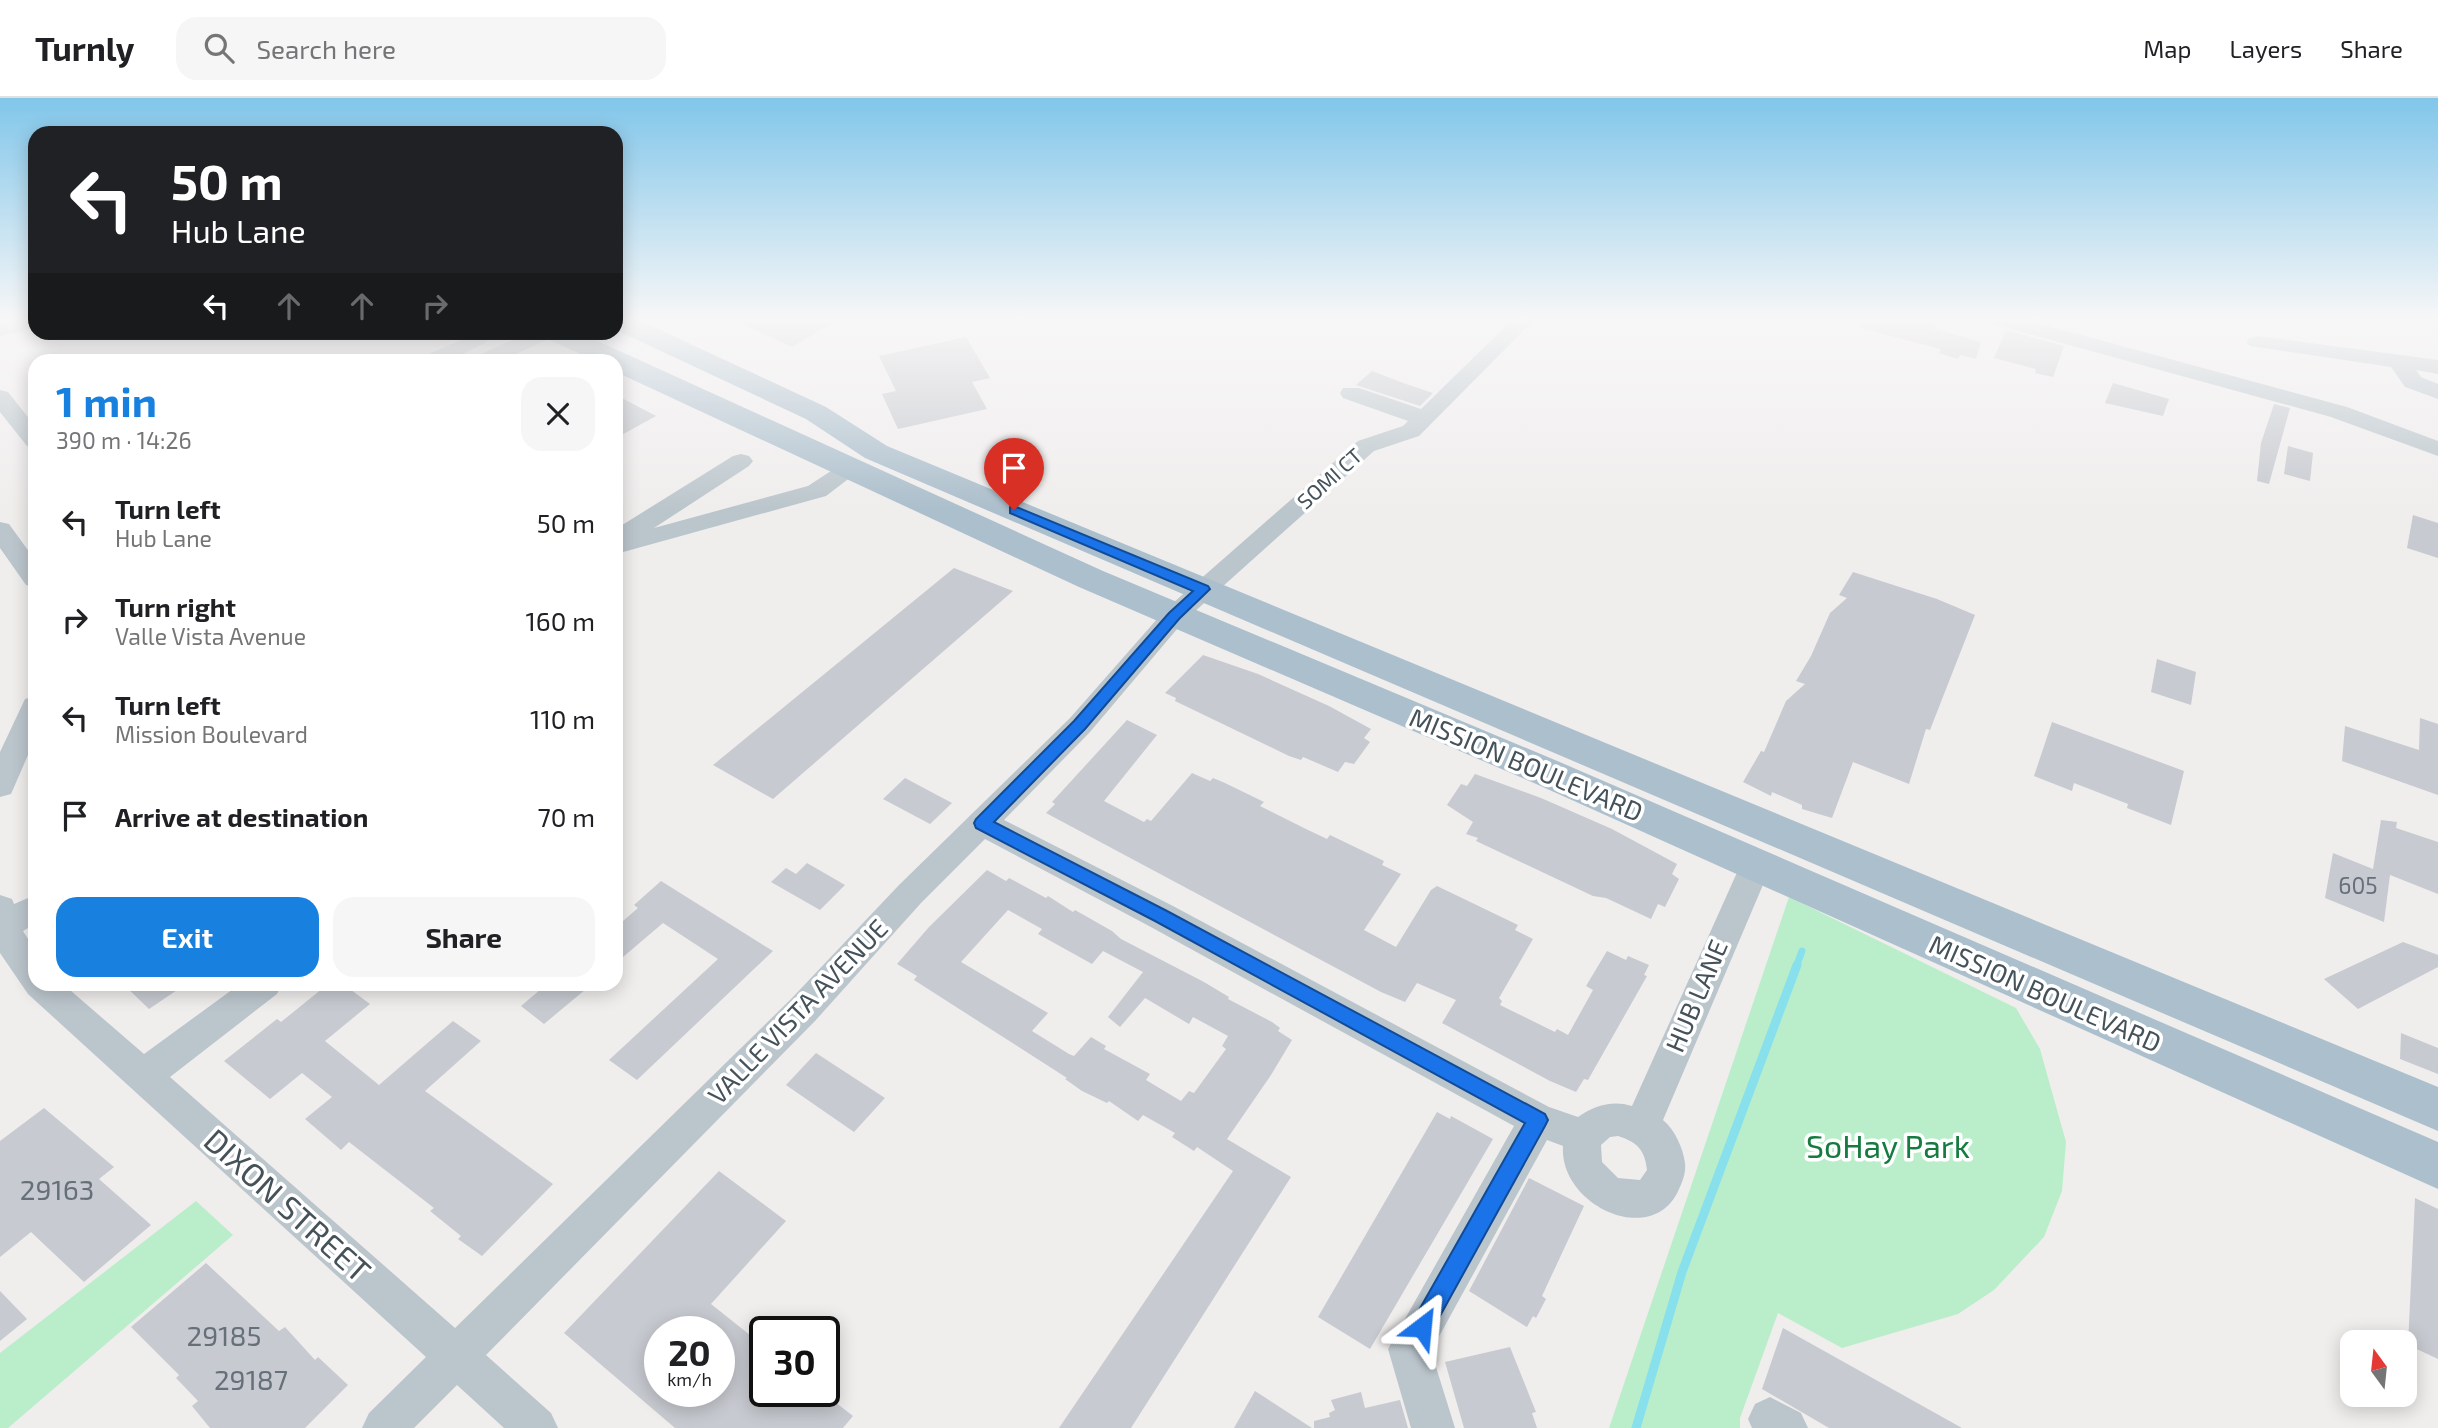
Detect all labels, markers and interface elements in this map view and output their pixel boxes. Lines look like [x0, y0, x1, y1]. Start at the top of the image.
search box [176, 17, 666, 80]
text: Turnly [35, 28, 134, 68]
icon: search [200, 29, 238, 67]
text: Search here [256, 33, 396, 64]
text: Map [2143, 34, 2191, 63]
text: Layers [2229, 34, 2302, 63]
text: Share [2340, 34, 2403, 63]
text: 50 m [171, 151, 283, 210]
icon: left [56, 154, 147, 245]
text: Hub Lane [171, 211, 306, 249]
icon: left [197, 287, 235, 325]
icon: ahead [270, 287, 308, 325]
icon: ahead [343, 287, 381, 325]
icon: right [416, 287, 454, 325]
text: 1 min [56, 375, 157, 425]
button: close [521, 377, 595, 451]
text: 390 m · 14:26 [56, 426, 192, 454]
pin [984, 438, 1044, 510]
street label: SOMI CT [1291, 442, 1367, 513]
icon: arrive [995, 449, 1033, 487]
text: Turn left [115, 493, 221, 524]
icon: left [56, 503, 94, 541]
text: 50 m [537, 507, 595, 538]
text: Hub Lane [115, 524, 212, 552]
text: Turn right [115, 591, 236, 622]
icon: right [56, 601, 94, 639]
text: 160 m [526, 605, 595, 636]
text: Valle Vista Avenue [115, 622, 306, 650]
text: Turn left [115, 689, 221, 720]
icon: left [56, 699, 94, 737]
street label: MISSION BOULEVARD [1405, 700, 1648, 827]
text: 110 m [530, 703, 595, 734]
text: Mission Boulevard [115, 720, 308, 748]
icon: arrive [56, 797, 94, 835]
text: Arrive at destination [115, 801, 368, 832]
text: 70 m [537, 801, 595, 832]
house number: 605 [2338, 871, 2378, 899]
button: Exit [56, 897, 319, 977]
button: Share [333, 897, 595, 977]
street label: VALLE VISTA AVENUE [701, 912, 893, 1110]
street label: MISSION BOULEVARD [1925, 928, 2166, 1058]
street label: HUB LANE [1658, 935, 1733, 1056]
street label: DIXON STREET [197, 1120, 379, 1289]
park label: SoHay Park [1806, 1126, 1970, 1164]
house number: 29163 [20, 1172, 94, 1206]
position arrow [1385, 1290, 1459, 1364]
speed limit sign: 30 [749, 1316, 840, 1407]
house number: 29185 [187, 1318, 261, 1352]
north arrow [2340, 1330, 2417, 1407]
map controls [2340, 1330, 2417, 1407]
text: 20 [668, 1331, 711, 1373]
house number: 29187 [214, 1362, 288, 1396]
text: km/h [667, 1368, 712, 1390]

